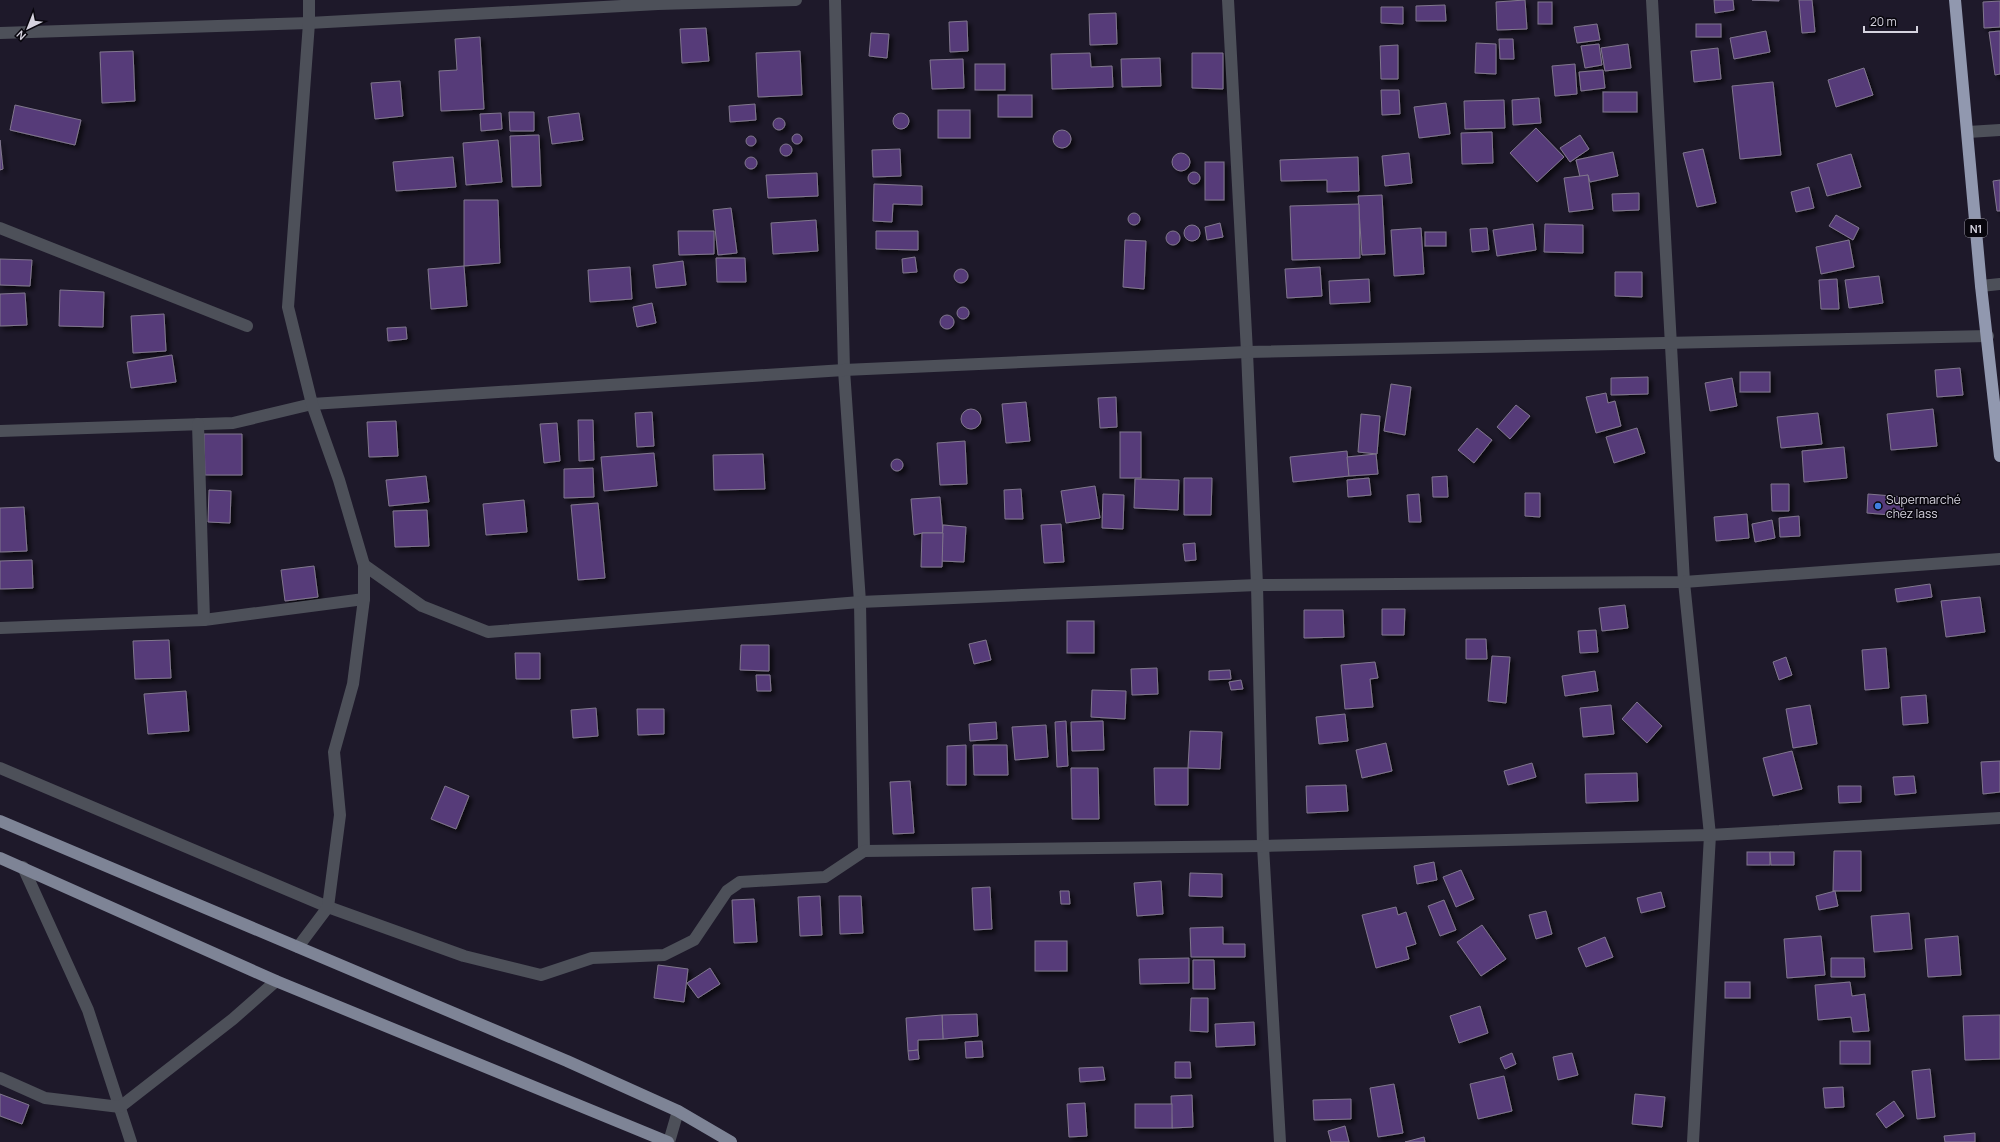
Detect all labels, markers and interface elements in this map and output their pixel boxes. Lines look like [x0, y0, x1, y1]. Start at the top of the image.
north arrow [8, 8, 48, 48]
scale bar [1864, 8, 1917, 34]
text: 20 m [1870, 13, 1897, 30]
text: N [13, 27, 29, 44]
road number: N1 [1965, 219, 1987, 237]
place label: Supermarché chez lass [1886, 491, 1961, 522]
marker: Supermarché chez lass [1873, 501, 1883, 511]

